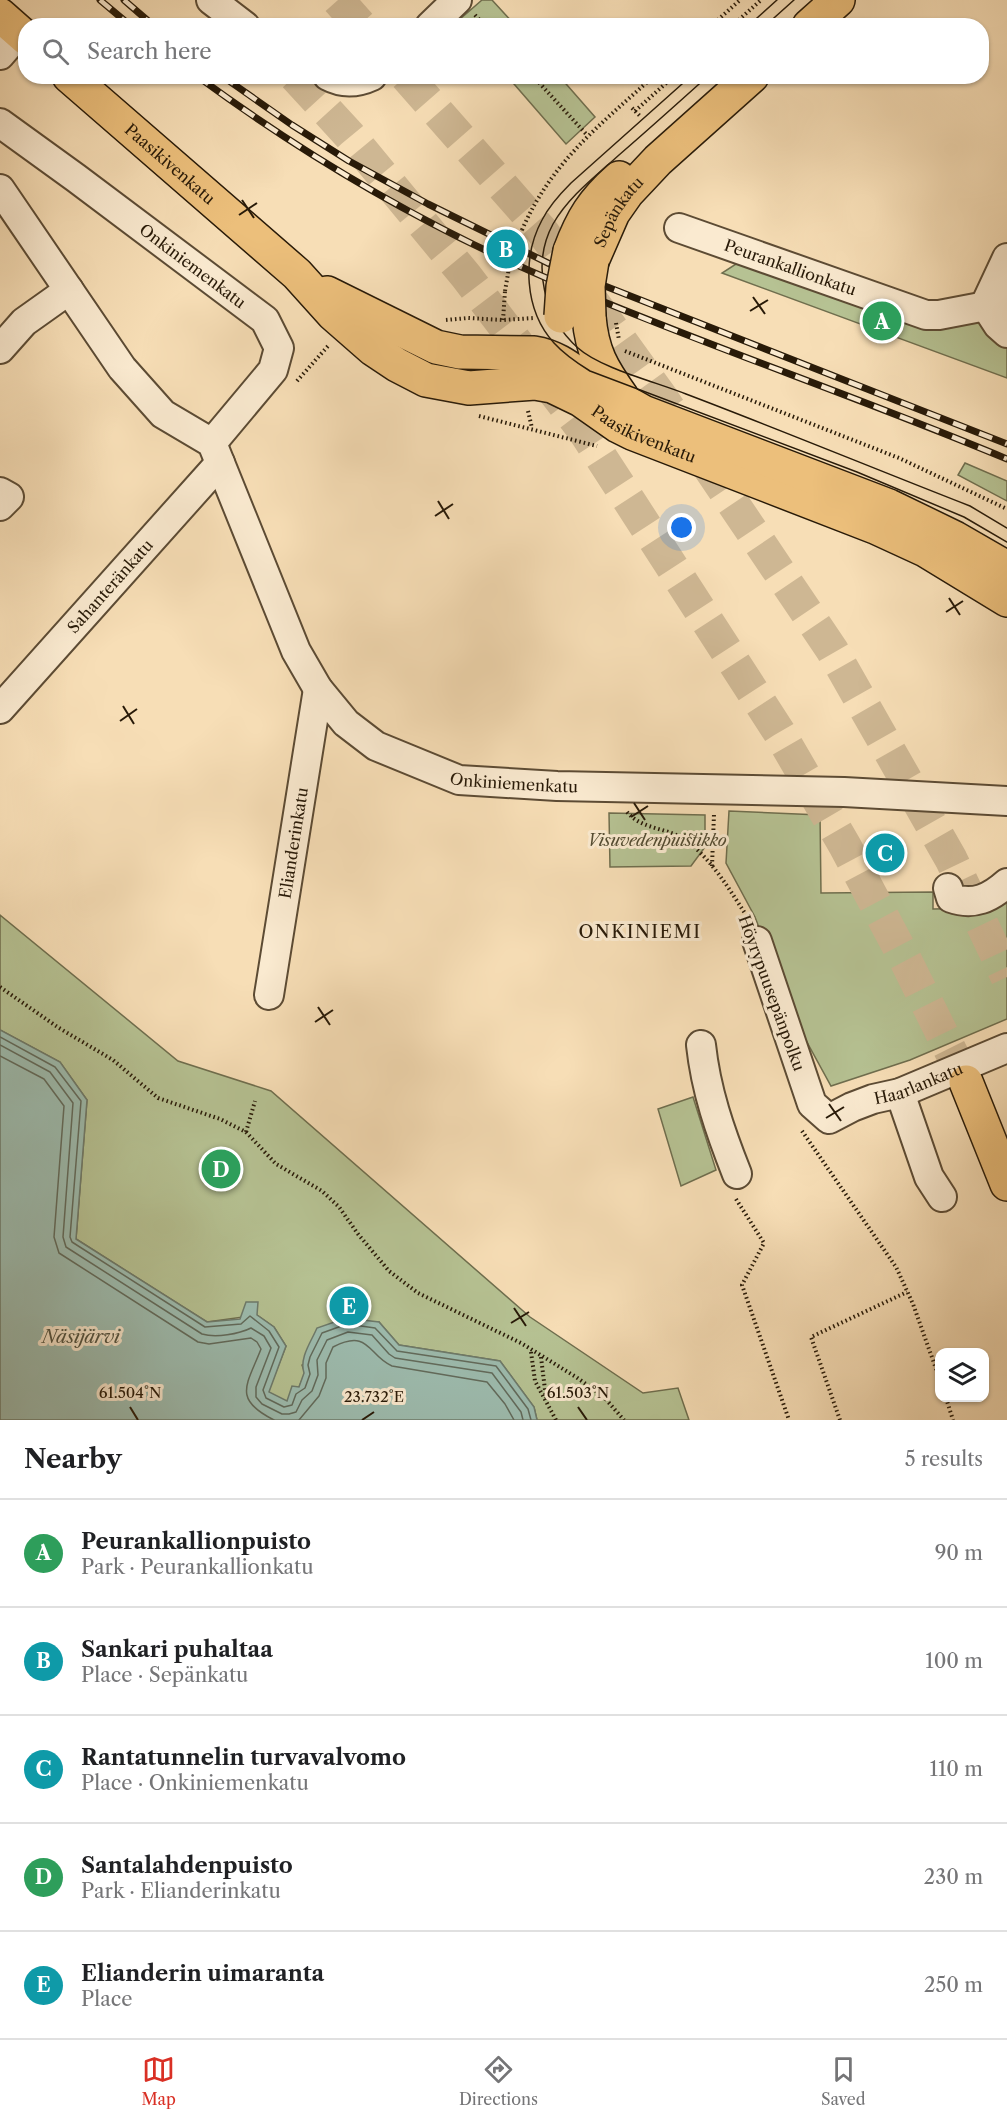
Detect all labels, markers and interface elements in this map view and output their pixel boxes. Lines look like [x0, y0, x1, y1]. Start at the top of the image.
search box [18, 18, 989, 84]
icon: search [39, 35, 72, 68]
text: Search here [87, 38, 212, 65]
street label: Paasikivenkatu [121, 119, 220, 209]
street label: Sepänkatu [589, 172, 647, 250]
street label: Onkiniemenkatu [136, 219, 250, 312]
pin: B [486, 226, 526, 272]
street label: Peurankallionkatu [722, 235, 859, 300]
pin: A [862, 298, 902, 344]
street label: Paasikivenkatu [588, 401, 699, 467]
your location [667, 513, 696, 542]
street label: Sahanteränkatu [63, 535, 157, 637]
street label: Onkiniemenkatu [447, 767, 578, 796]
street label: Elianderinkatu [275, 786, 312, 900]
park label: Visuvedenpuistikko [587, 830, 727, 850]
pin: C [866, 830, 904, 876]
street label: Höyrypuusepänpolku [734, 912, 810, 1074]
district label: ONKINIEMI [579, 921, 701, 943]
street label: Haarlankatu [872, 1058, 966, 1109]
pin: D [202, 1146, 240, 1192]
pin: E [330, 1284, 368, 1328]
water label: Näsijärvi [40, 1326, 121, 1348]
map controls [935, 1348, 989, 1402]
button: layers [935, 1348, 989, 1402]
text: 61.504°N [99, 1383, 161, 1402]
text: 61.503°N [547, 1383, 609, 1402]
text: 23.732°E [344, 1387, 404, 1406]
text: Nearby [24, 1443, 122, 1475]
text: 5 results [905, 1447, 983, 1471]
text: Peurankallionpuisto [81, 1528, 311, 1555]
text: A [36, 1541, 51, 1565]
text: 90 m [935, 1541, 983, 1565]
text: Park · Peurankallionkatu [81, 1555, 313, 1579]
text: Sankari puhaltaa [81, 1636, 273, 1663]
text: B [36, 1649, 51, 1673]
text: 100 m [925, 1649, 983, 1673]
text: Place · Sepänkatu [81, 1663, 248, 1687]
text: Rantatunnelin turvavalvomo [81, 1744, 406, 1771]
text: C [35, 1757, 52, 1781]
text: 110 m [930, 1757, 983, 1781]
text: Place · Onkiniemenkatu [81, 1771, 309, 1795]
text: Santalahdenpuisto [81, 1852, 293, 1879]
text: D [35, 1865, 52, 1889]
text: 230 m [924, 1865, 983, 1889]
text: Park · Elianderinkatu [81, 1879, 281, 1903]
text: Elianderin uimaranta [81, 1960, 324, 1987]
text: E [36, 1973, 51, 1997]
text: 250 m [924, 1973, 983, 1997]
text: Place [81, 1987, 132, 2011]
tab: Map [142, 2053, 176, 2109]
tab: Directions [459, 2053, 538, 2109]
tab: Saved [821, 2053, 865, 2109]

